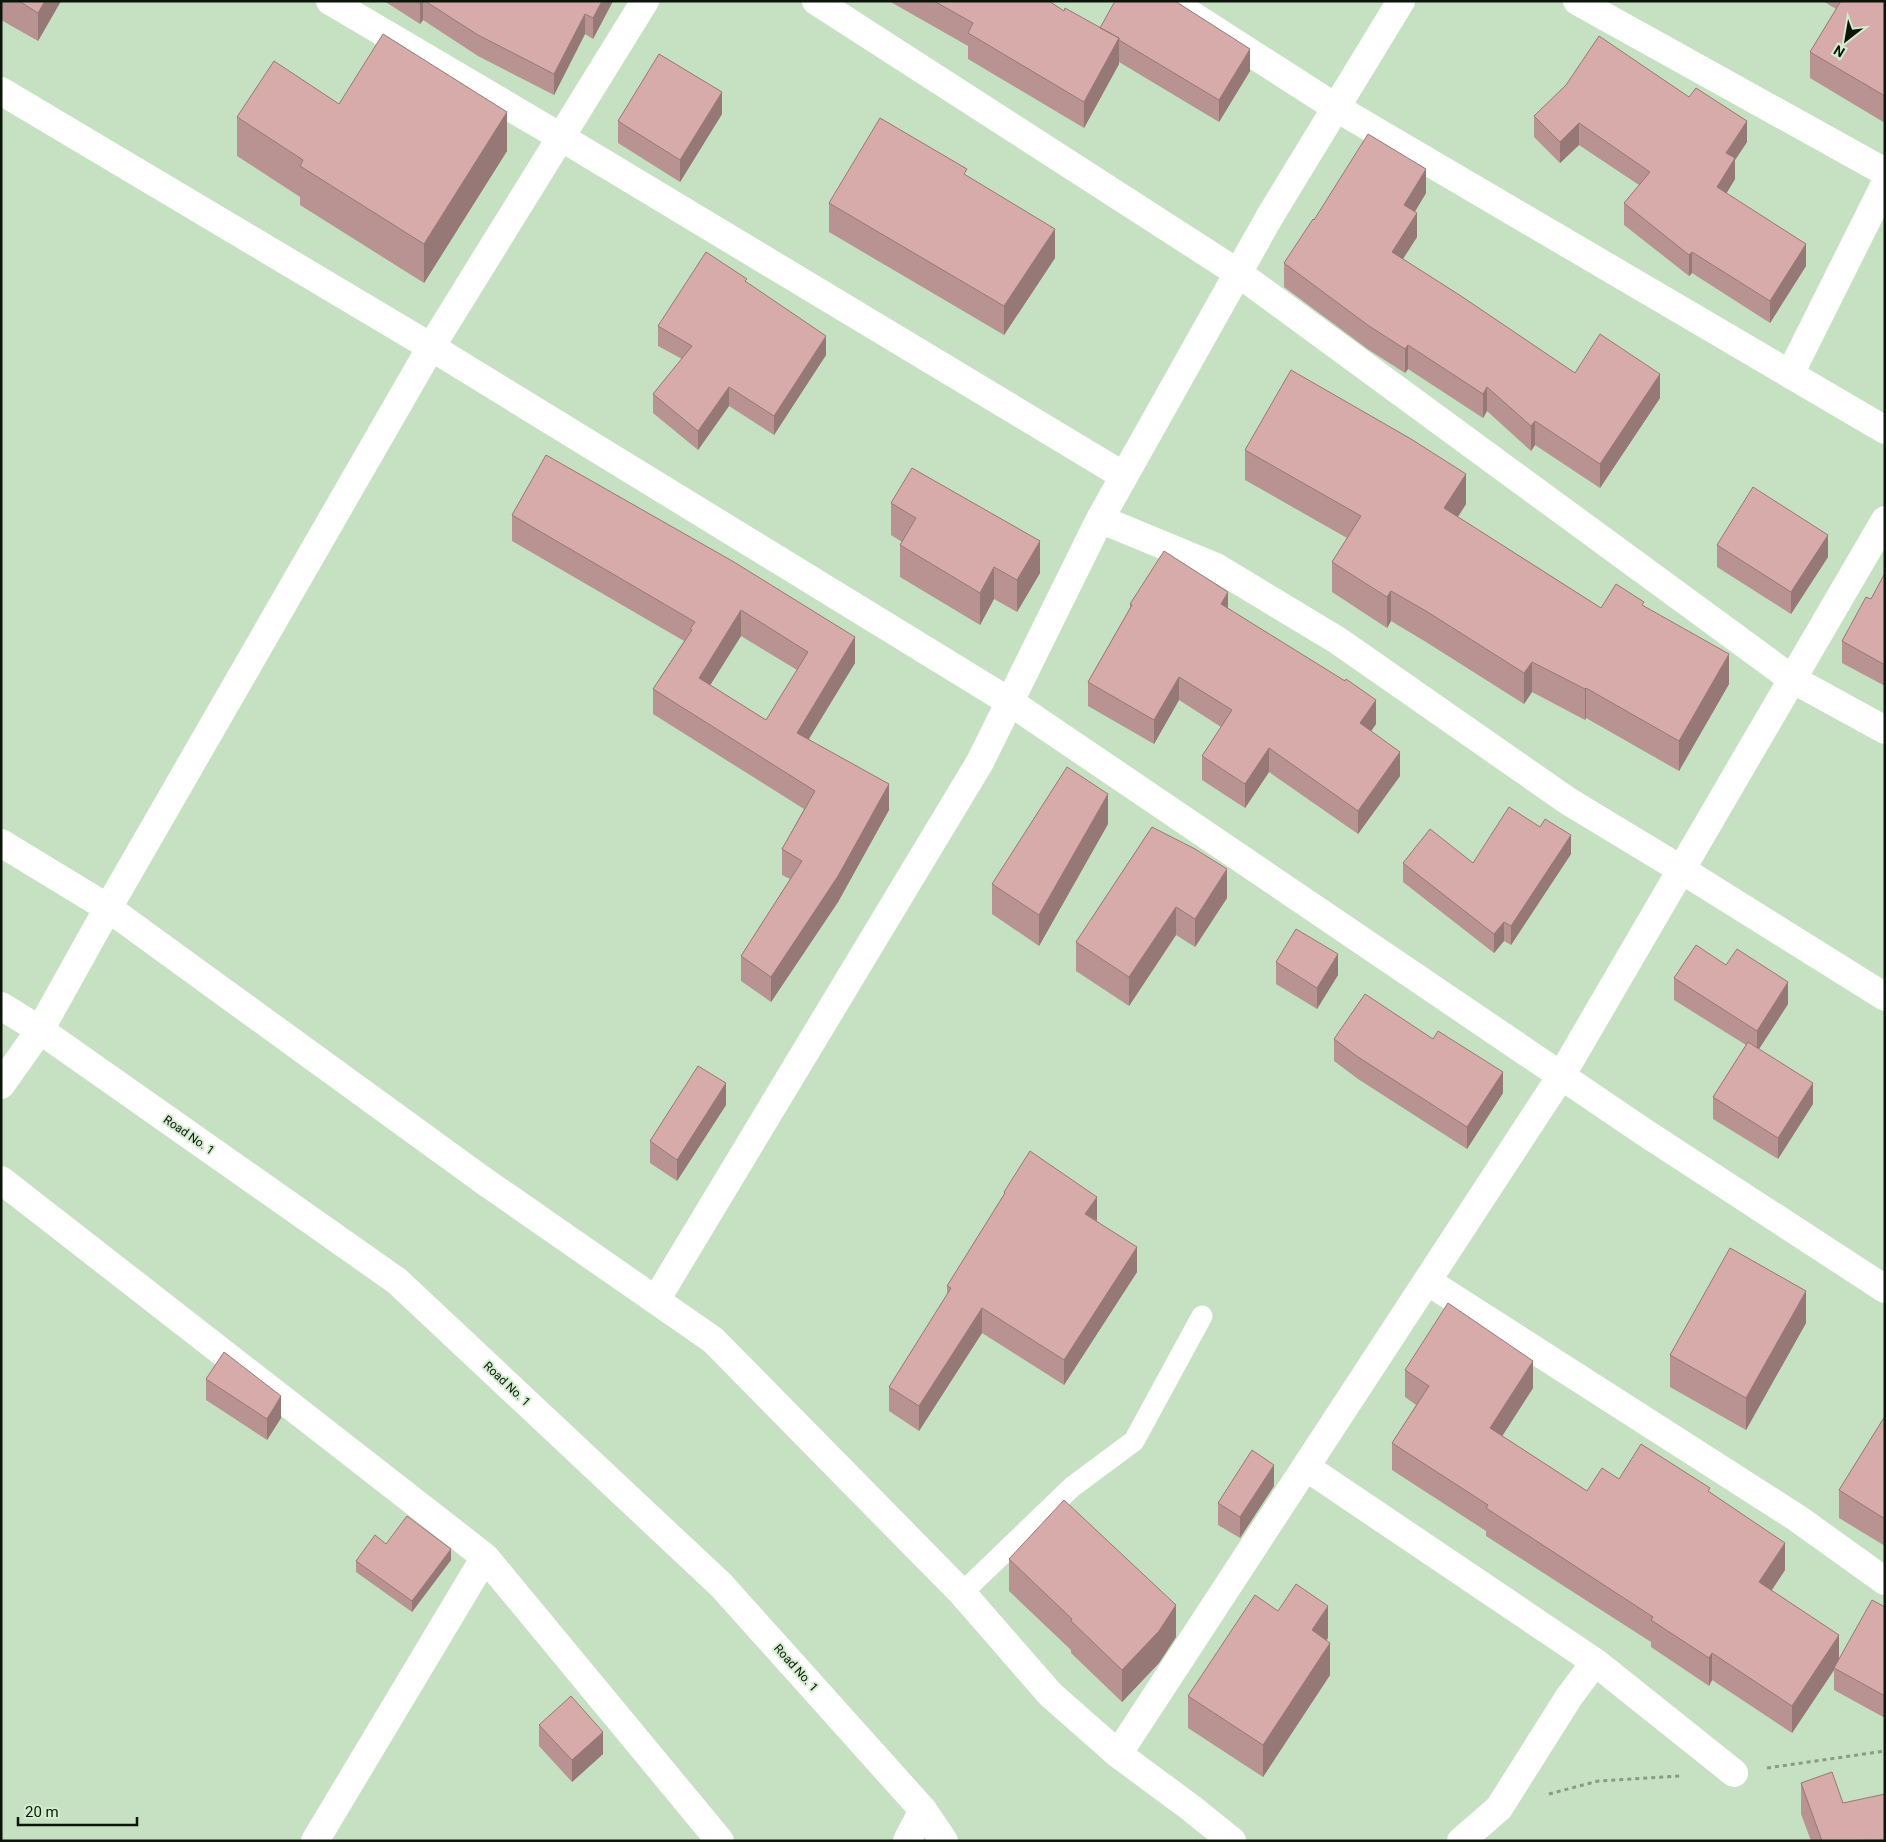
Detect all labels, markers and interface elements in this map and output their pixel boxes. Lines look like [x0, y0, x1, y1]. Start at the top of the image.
north arrow [1821, 15, 1871, 65]
text: N [1831, 42, 1848, 61]
street label: Road No. 1 [161, 1112, 217, 1158]
street label: Road No. 1 [481, 1359, 533, 1409]
street label: Road No. 1 [771, 1641, 821, 1695]
scale bar [18, 1794, 136, 1826]
text: 20 m [25, 1803, 59, 1821]

